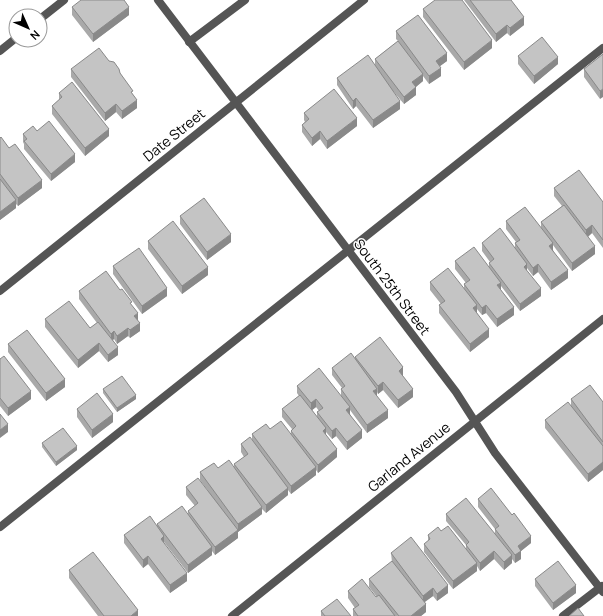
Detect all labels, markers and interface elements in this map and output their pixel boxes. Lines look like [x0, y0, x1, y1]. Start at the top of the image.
north arrow [8, 8, 48, 48]
text: N [27, 27, 44, 44]
street label: Date Street [139, 104, 209, 165]
street label: South 25th Street [350, 235, 435, 339]
street label: Garland Avenue [363, 417, 454, 496]

